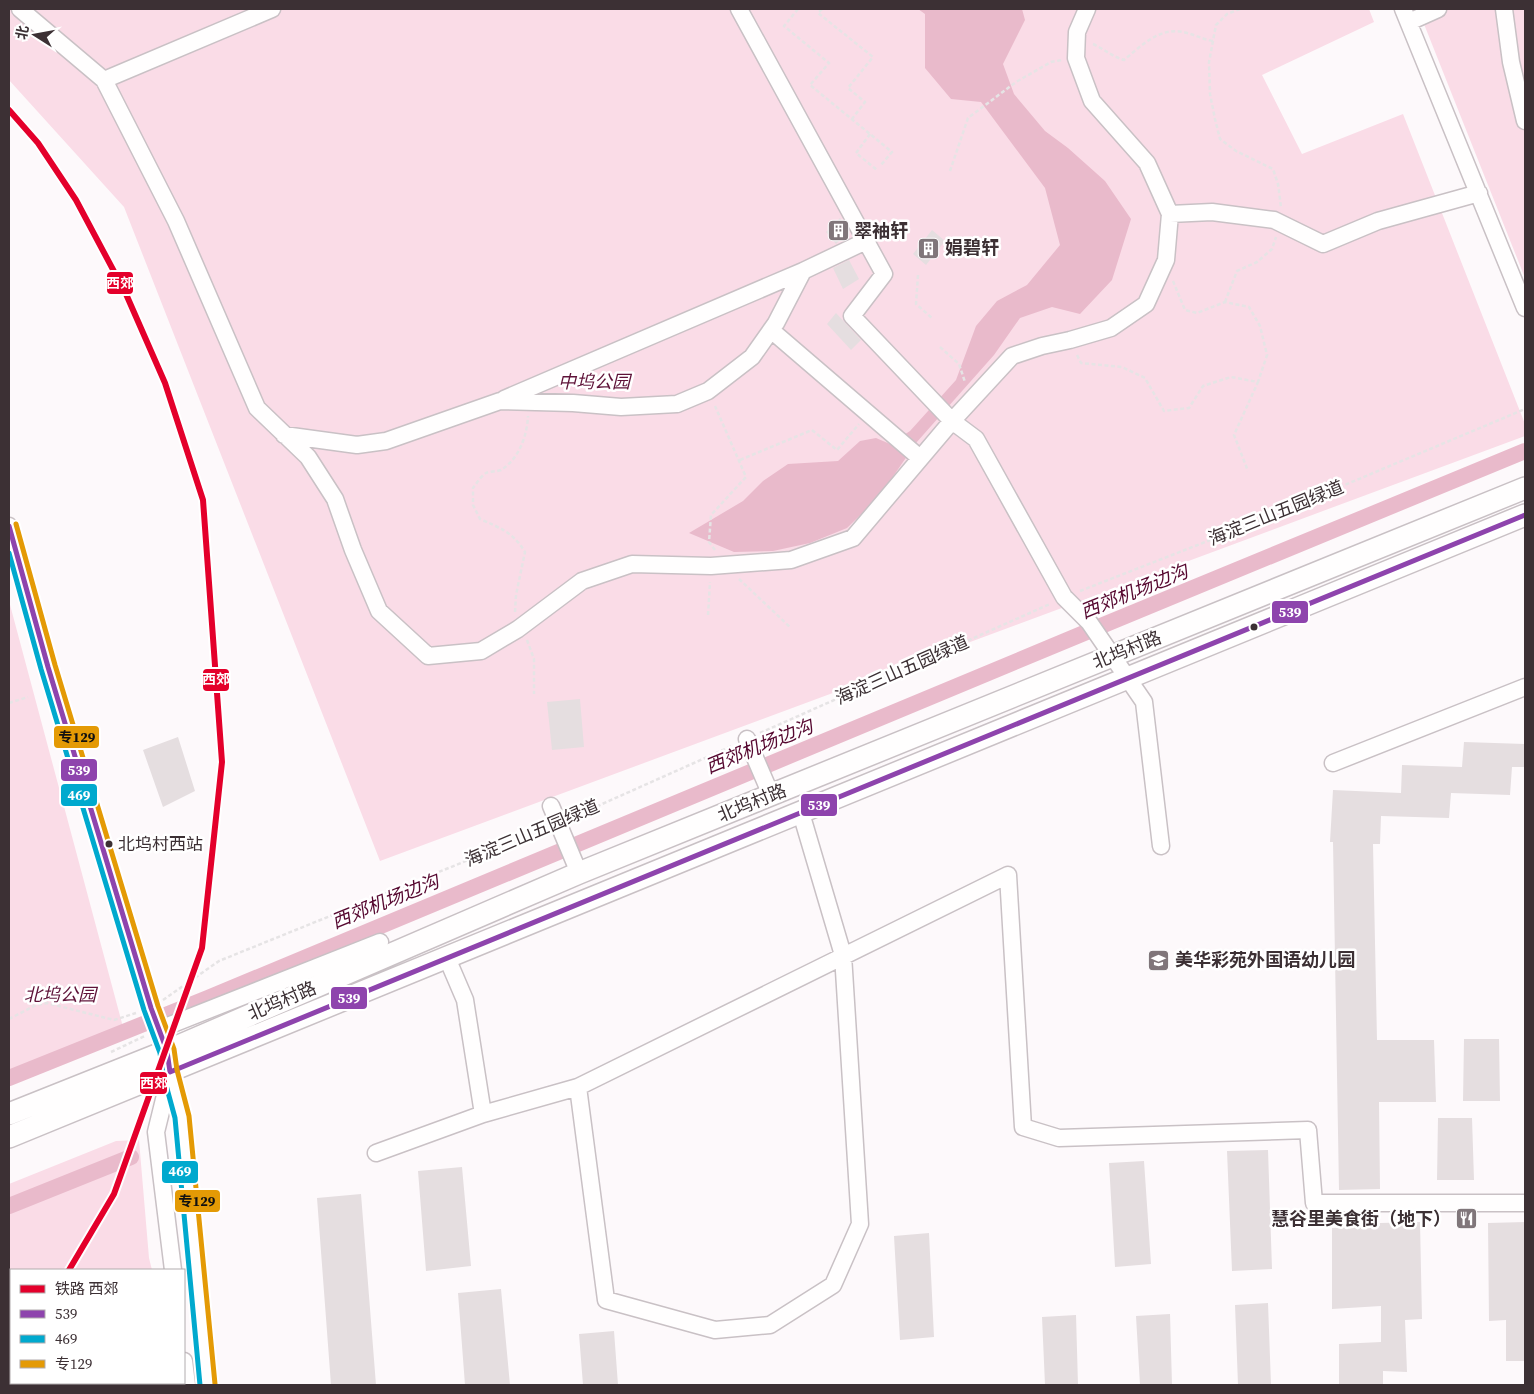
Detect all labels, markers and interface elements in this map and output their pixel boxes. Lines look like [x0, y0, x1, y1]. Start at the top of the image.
north arrow [10, 10, 60, 60]
text: 北 [11, 24, 33, 41]
place label: 翠袖轩 [854, 218, 908, 243]
building icon: 翠袖轩 [826, 219, 850, 243]
place label: 娟碧轩 [945, 235, 999, 260]
building icon: 娟碧轩 [917, 236, 941, 260]
line badge: 西郊 [106, 271, 134, 295]
text: 西郊 [106, 273, 134, 293]
park label: 中坞公园 [558, 369, 633, 394]
street label: 海淀三山五园绿道 [1204, 474, 1347, 551]
water label: 西郊机场边沟 [1076, 557, 1194, 624]
line badge: 539 [1271, 600, 1309, 624]
text: 539 [1279, 602, 1302, 622]
unlabelled marker [1249, 622, 1259, 632]
street label: 北坞村路 [1089, 624, 1165, 675]
street label: 海淀三山五园绿道 [831, 629, 973, 710]
line badge: 西郊 [202, 668, 230, 692]
text: 西郊 [202, 669, 230, 689]
water label: 西郊机场边沟 [701, 712, 819, 779]
line badge: 专129 [53, 725, 100, 749]
text: 专129 [59, 727, 96, 747]
line badge: 539 [60, 758, 98, 782]
text: 539 [68, 760, 91, 780]
street label: 北坞村路 [714, 777, 790, 828]
line badge: 469 [60, 783, 98, 807]
text: 469 [68, 785, 91, 805]
street label: 海淀三山五园绿道 [461, 793, 603, 872]
line badge: 539 [800, 793, 838, 817]
text: 539 [808, 795, 831, 815]
place label: 北坞村西站 [118, 832, 203, 856]
marker: 北坞村西站 [104, 839, 114, 849]
water label: 西郊机场边沟 [327, 867, 445, 934]
place label: 美华彩苑外国语幼儿园 [1175, 947, 1355, 972]
school or university icon: 美华彩苑外国语幼儿园 [1147, 948, 1171, 972]
street label: 北坞村路 [244, 975, 320, 1026]
park label: 北坞公园 [24, 982, 99, 1007]
line badge: 539 [330, 986, 368, 1010]
text: 539 [338, 988, 361, 1008]
line badge: 西郊 [139, 1071, 168, 1095]
text: 西郊 [140, 1073, 168, 1093]
line badge: 469 [161, 1160, 199, 1184]
text: 469 [169, 1161, 192, 1181]
line badge: 专129 [174, 1189, 221, 1213]
text: 专129 [179, 1191, 216, 1211]
place label: 慧谷里美食街（地下） [1271, 1206, 1451, 1231]
restaurant icon: 慧谷里美食街（地下） [1455, 1207, 1479, 1231]
legend [10, 1269, 185, 1384]
text: 铁路 西郊 [55, 1278, 119, 1299]
text: 539 [55, 1303, 78, 1324]
text: 469 [55, 1328, 78, 1349]
text: 专129 [55, 1353, 93, 1374]

